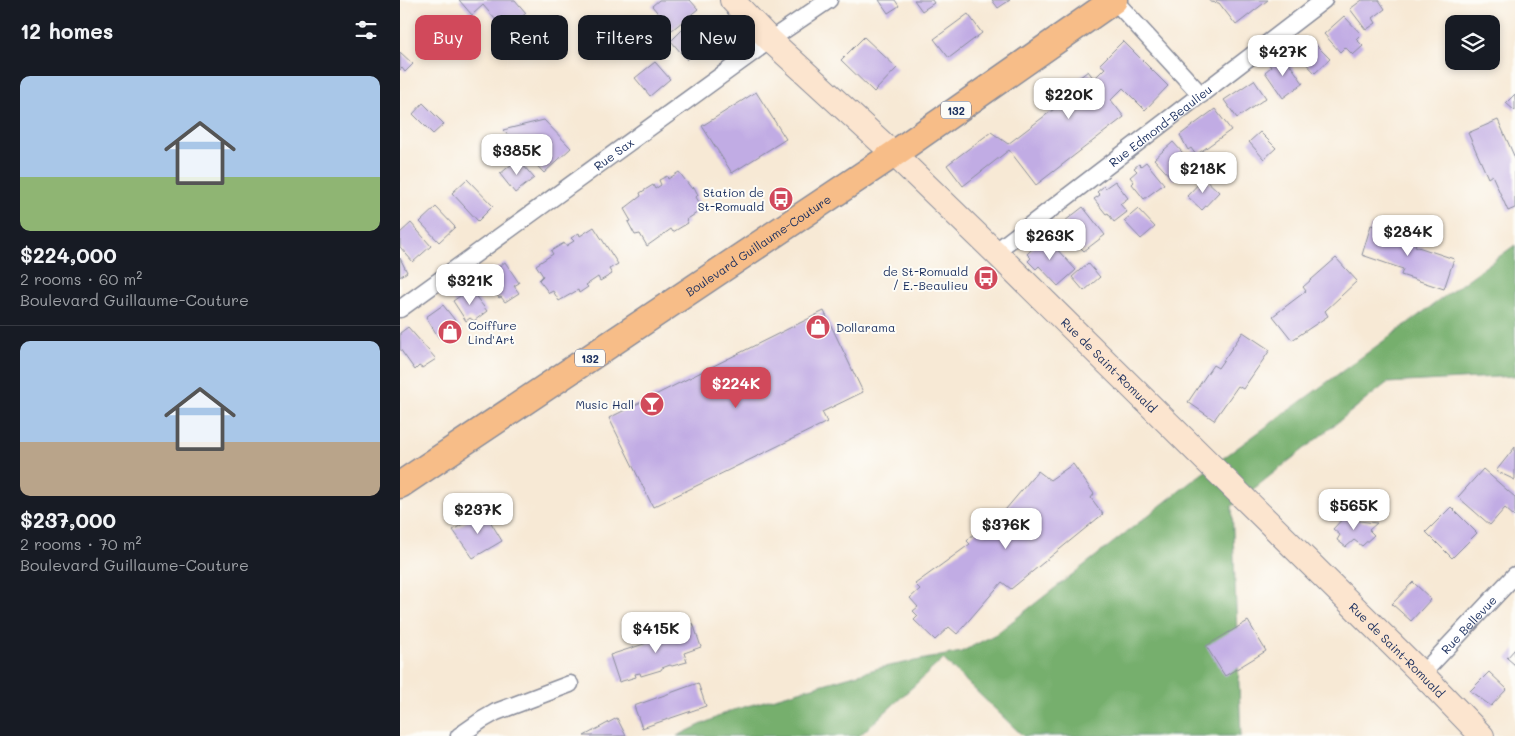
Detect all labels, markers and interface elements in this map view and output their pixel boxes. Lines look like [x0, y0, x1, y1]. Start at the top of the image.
chip: Buy [415, 15, 481, 60]
chip: Rent [491, 15, 568, 60]
chip: Filters [578, 15, 671, 60]
chip: New [681, 15, 755, 60]
map controls [1445, 15, 1500, 70]
button: layers [1445, 15, 1500, 70]
icon: filters [352, 16, 380, 44]
text: 12 homes [20, 17, 113, 44]
pin: $427K [1248, 34, 1318, 77]
text: $427K [1259, 40, 1307, 61]
pin: $220K [1034, 78, 1104, 120]
street label: Rue Edmond-Beaulieu [1105, 81, 1215, 170]
text: $220K [1045, 83, 1093, 104]
road number: 132 [941, 102, 971, 118]
icon: home [155, 108, 245, 198]
pin: $385K [482, 134, 552, 176]
street label: Rue Sax [590, 134, 637, 174]
text: $385K [492, 139, 542, 160]
pin: $218K [1168, 152, 1238, 194]
text: $218K [1180, 157, 1226, 178]
place label: Station de St-Romuald [698, 184, 764, 214]
bus stop icon: Station de St-Romuald [768, 186, 794, 212]
street label: Boulevard Guillaume-Couture [682, 191, 834, 300]
pin: $284K [1373, 214, 1443, 257]
pin: $263K [1015, 218, 1085, 261]
text: $284K [1383, 220, 1433, 241]
text: $263K [1026, 224, 1074, 245]
text: $224,000 [20, 241, 117, 268]
place label: de St-Romuald / E.-Beaulieu [883, 263, 968, 293]
pin: $321K [435, 264, 505, 306]
bus stop icon: de St-Romuald / E.-Beaulieu [973, 265, 999, 291]
text: 2 rooms · 60 m² [20, 268, 142, 289]
text: $321K [447, 269, 493, 290]
text: Boulevard Guillaume-Couture [20, 289, 249, 310]
shop icon: Dollarama [805, 314, 831, 340]
street label: Rue de Saint-Romuald [1058, 314, 1161, 416]
place label: Coiffure Lind'Art [468, 317, 517, 347]
shop icon: Coiffure Lind'Art [437, 319, 463, 345]
place label: Dollarama [836, 319, 895, 335]
road number: 132 [575, 349, 605, 366]
pin: $224K [701, 366, 771, 409]
text: $224K [712, 372, 760, 393]
icon: home [155, 374, 245, 464]
bar icon: Music Hall [639, 391, 665, 417]
place label: Music Hall [575, 396, 634, 412]
pin: $565K [1319, 488, 1389, 531]
pin: $237K [443, 492, 513, 535]
text: $565K [1330, 494, 1378, 515]
text: $237K [454, 498, 502, 519]
text: $237,000 [20, 506, 116, 533]
pin: $376K [971, 508, 1041, 550]
text: $376K [982, 513, 1030, 534]
text: 2 rooms · 70 m² [20, 533, 141, 554]
text: Boulevard Guillaume-Couture [20, 554, 249, 575]
street label: Rue Bellevue [1437, 592, 1500, 657]
street label: Rue de Saint-Romuald [1346, 599, 1449, 701]
pin: $415K [621, 612, 691, 654]
text: $415K [633, 617, 680, 638]

